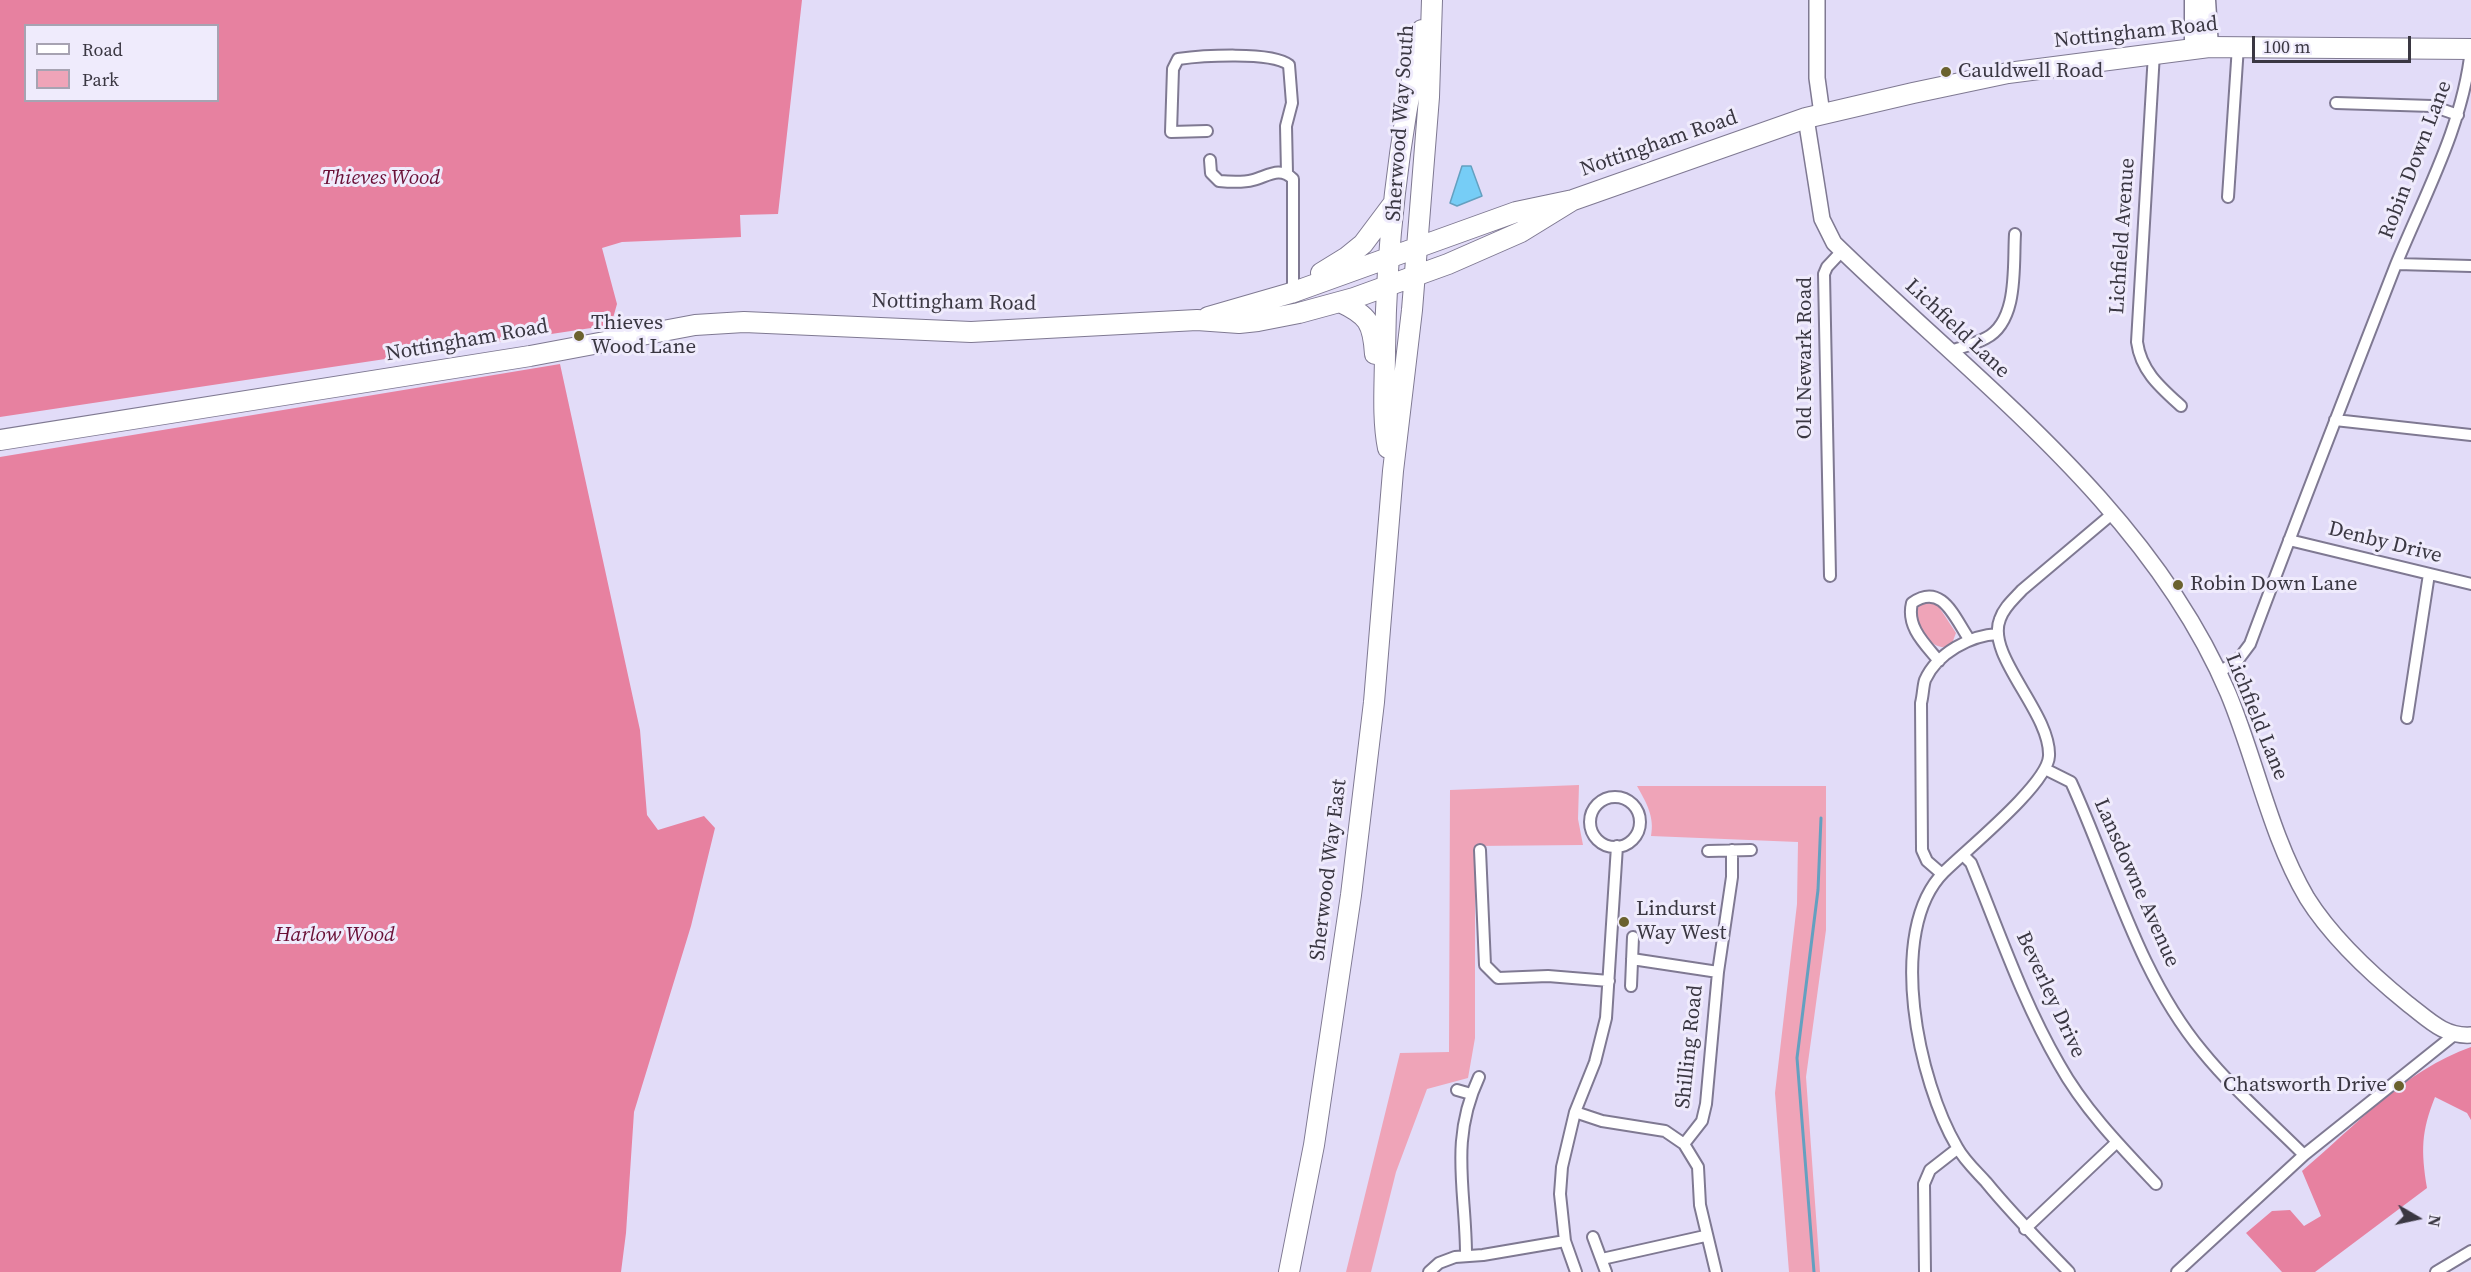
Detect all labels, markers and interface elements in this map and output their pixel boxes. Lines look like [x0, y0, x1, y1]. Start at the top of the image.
street label: Nottingham Road [2053, 12, 2219, 54]
legend [24, 24, 219, 102]
street label: Sherwood Way South [1382, 24, 1420, 222]
scale bar [2255, 24, 2414, 62]
text: 100 m [2263, 34, 2310, 59]
text: Road [82, 37, 123, 62]
place label: Cauldwell Road [1958, 59, 2103, 85]
marker: Cauldwell Road [1939, 65, 1953, 79]
text: Park [82, 67, 119, 92]
street label: Robin Down Lane [2374, 77, 2458, 243]
street label: Nottingham Road [1577, 105, 1741, 183]
street label: Lichfield Avenue [2105, 157, 2141, 315]
park label: Thieves Wood [322, 166, 440, 192]
street label: Lichfield Lane [1899, 274, 2015, 384]
street label: Old Newark Road [1793, 277, 1819, 439]
street label: Nottingham Road [871, 289, 1037, 317]
place label: Thieves Wood Lane [591, 311, 696, 361]
street label: Nottingham Road [384, 314, 550, 368]
marker: Thieves Wood Lane [572, 329, 586, 343]
street label: Denby Drive [2325, 517, 2445, 569]
place label: Robin Down Lane [2190, 572, 2357, 598]
marker: Robin Down Lane [2171, 578, 2185, 592]
street label: Lichfield Lane [2219, 650, 2293, 784]
street label: Sherwood Way East [1305, 778, 1353, 962]
street label: Lansdowne Avenue [2088, 795, 2184, 971]
place label: Lindurst Way West [1636, 897, 1726, 947]
marker: Lindurst Way West [1617, 915, 1631, 929]
park label: Harlow Wood [275, 923, 395, 949]
street label: Beverley Drive [2010, 928, 2090, 1062]
street label: Shilling Road [1671, 984, 1709, 1110]
place label: Chatsworth Drive [2223, 1073, 2387, 1099]
marker: Chatsworth Drive [2392, 1079, 2406, 1093]
north arrow [2387, 1188, 2447, 1248]
text: N [2423, 1213, 2447, 1228]

